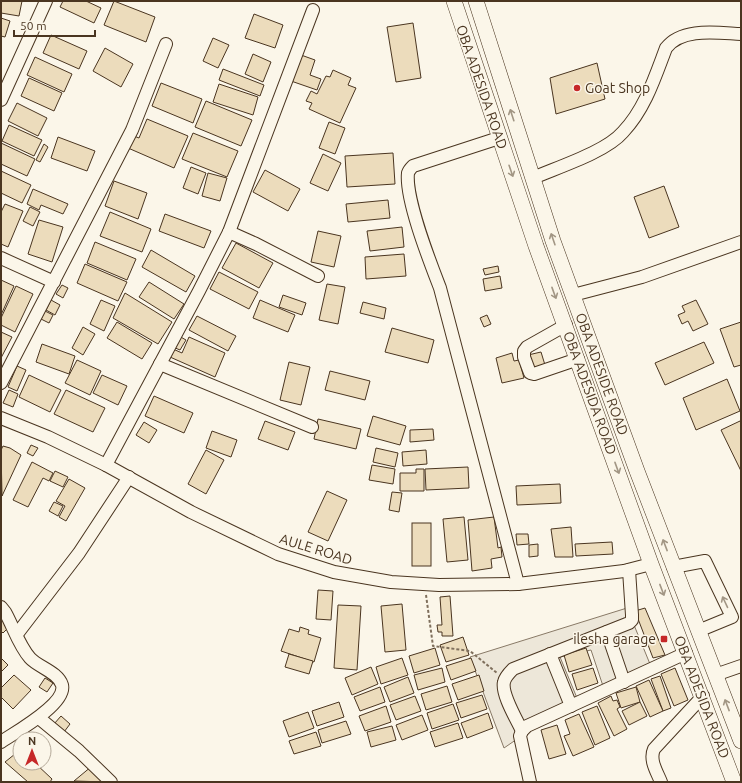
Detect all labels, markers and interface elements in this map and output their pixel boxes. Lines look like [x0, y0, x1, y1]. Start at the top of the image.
scale bar [14, 12, 95, 38]
text: 50 m [20, 19, 47, 32]
street label: OBA ADESIDA ROAD [453, 23, 511, 151]
place label: Goat Shop [585, 80, 650, 96]
marker: Goat Shop [572, 83, 582, 93]
one-way arrow [508, 109, 515, 122]
one-way arrow [507, 164, 515, 176]
one-way arrow [549, 232, 556, 245]
one-way arrow [550, 287, 558, 299]
street label: OBA ADESIDE ROAD [572, 311, 632, 438]
street label: OBA ADESIDA ROAD [560, 329, 620, 457]
one-way arrow [614, 462, 622, 474]
street label: AULE ROAD [278, 530, 354, 568]
one-way arrow [660, 539, 668, 551]
one-way arrow [658, 584, 666, 596]
one-way arrow [721, 596, 728, 608]
place label: ilesha garage [573, 631, 656, 647]
street label: OBA ADESIDA ROAD [671, 633, 733, 761]
marker: ilesha garage [659, 634, 669, 644]
one-way arrow [722, 700, 730, 712]
north arrow [12, 731, 52, 771]
text: N [28, 735, 36, 747]

